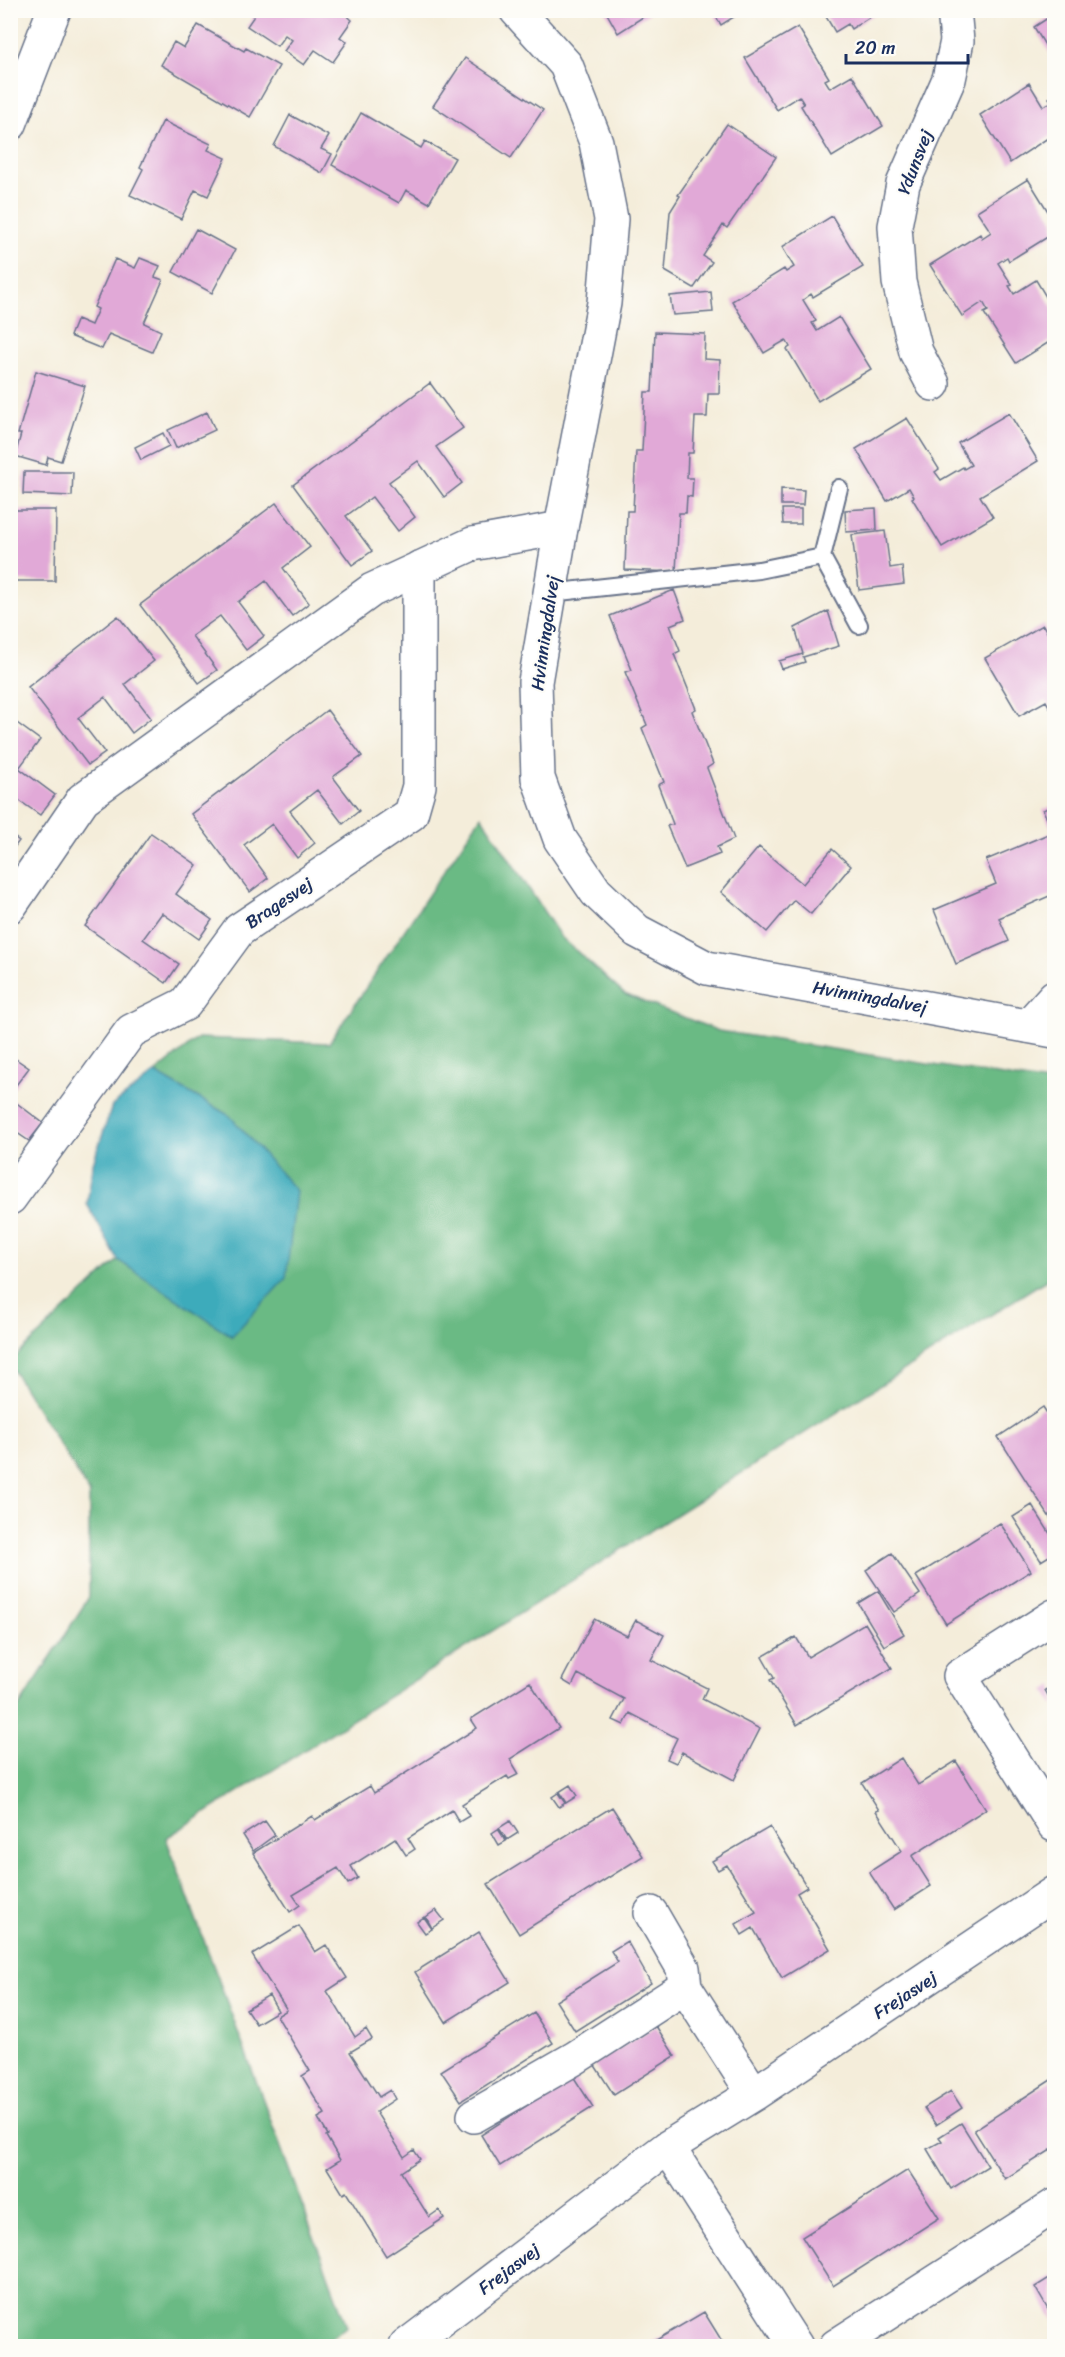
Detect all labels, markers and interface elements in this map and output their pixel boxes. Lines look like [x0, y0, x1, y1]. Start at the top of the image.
scale bar [846, 27, 968, 65]
text: 20 m [855, 32, 895, 64]
street label: Ydunsvej [888, 125, 942, 199]
street label: Hvinningdalvej [521, 573, 569, 693]
street label: Bragesvej [238, 868, 320, 938]
street label: Hvinningdalvej [810, 971, 931, 1023]
street label: Frejasvej [866, 1962, 944, 2028]
street label: Frejasvej [471, 2235, 547, 2303]

